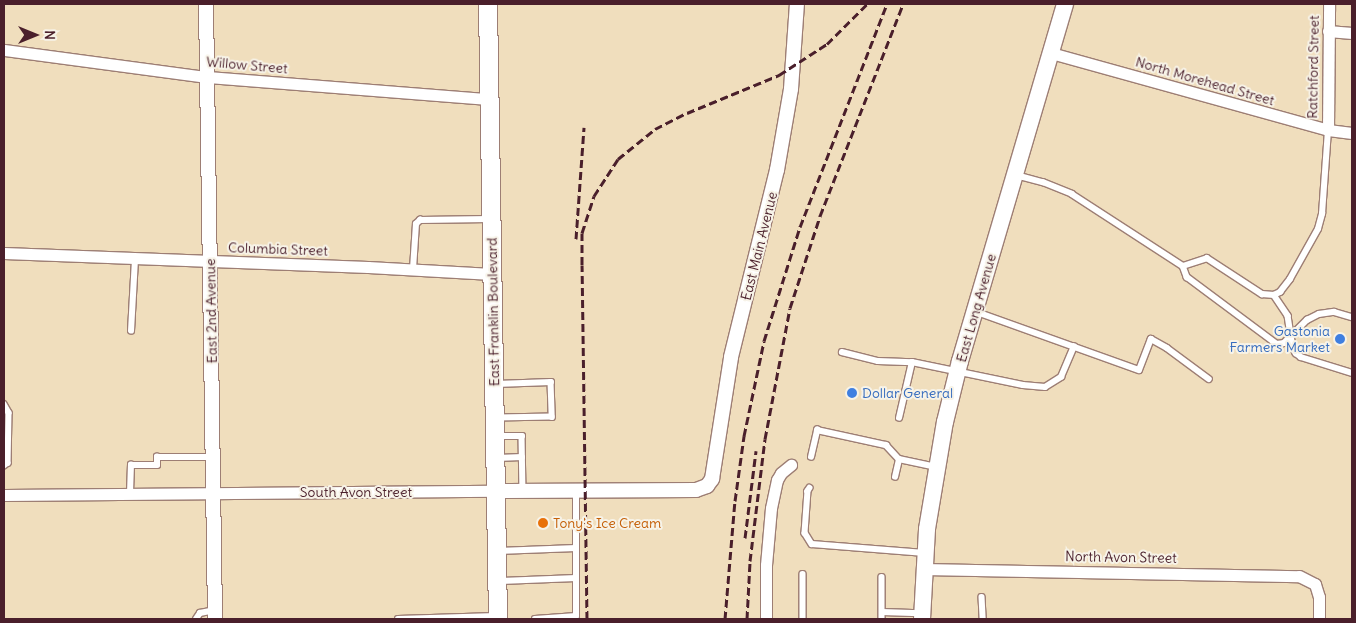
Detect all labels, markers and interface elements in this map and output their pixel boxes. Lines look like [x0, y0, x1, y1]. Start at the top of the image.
north arrow [10, 10, 60, 60]
street label: Ratchford Street [1304, 15, 1322, 119]
text: N [41, 30, 59, 40]
street label: Willow Street [206, 53, 288, 77]
street label: North Morehead Street [1134, 53, 1276, 109]
street label: East Main Avenue [737, 190, 781, 302]
street label: East Franklin Boulevard [483, 238, 503, 386]
street label: Columbia Street [228, 239, 328, 259]
street label: East Long Avenue [952, 252, 1000, 364]
street label: East 2nd Avenue [202, 259, 220, 363]
place label: Gastonia Farmers Market [1230, 323, 1330, 356]
marker: Gastonia Farmers Market [1334, 333, 1346, 345]
place label: Dollar General [862, 385, 953, 401]
marker: Dollar General [846, 387, 858, 399]
street label: South Avon Street [300, 484, 412, 500]
place label: Tony's Ice Cream [553, 515, 661, 531]
marker: Tony's Ice Cream [537, 517, 549, 529]
street label: North Avon Street [1065, 548, 1177, 566]

